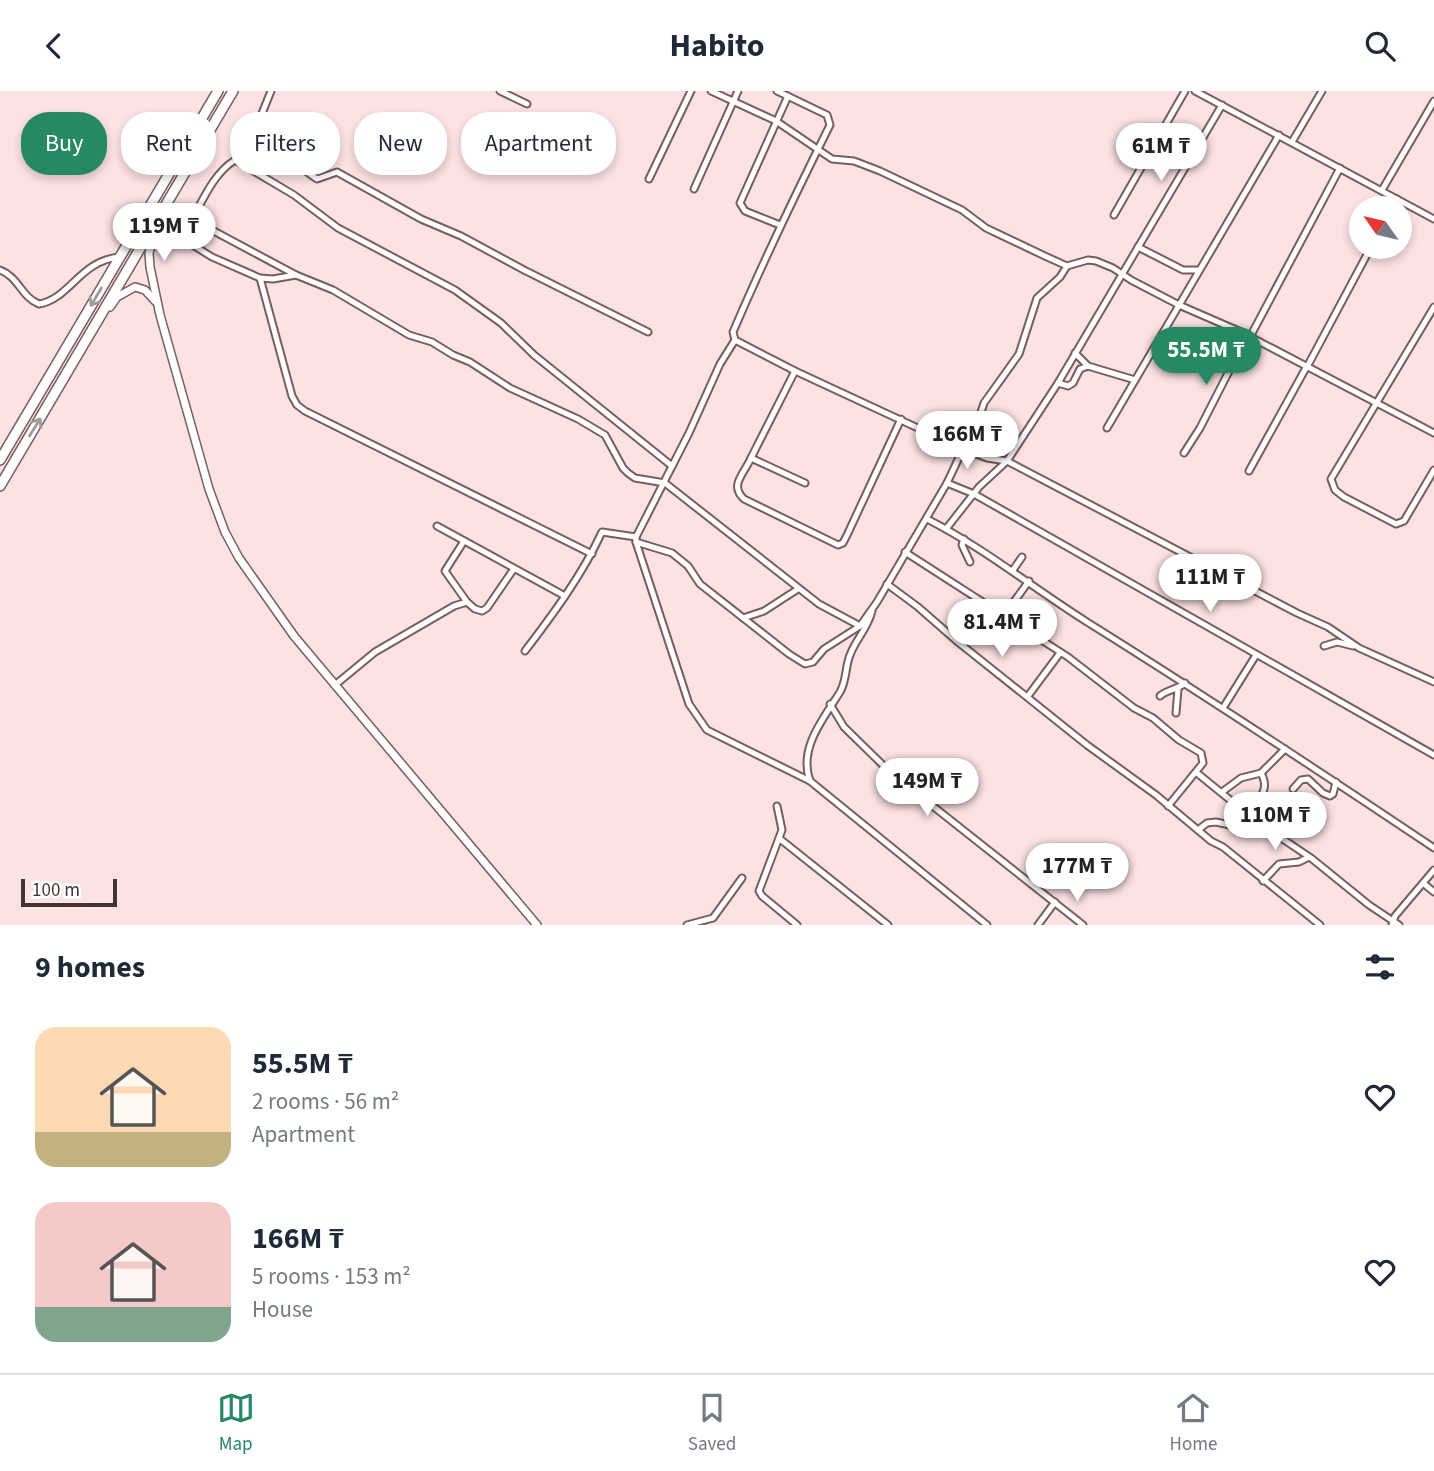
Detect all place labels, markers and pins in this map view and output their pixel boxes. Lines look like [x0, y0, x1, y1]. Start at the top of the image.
pin: 61M ₸ [1112, 123, 1210, 183]
pin: 119M ₸ [107, 204, 221, 263]
pin: 55.5M ₸ [1141, 327, 1271, 387]
pin: 166M ₸ [910, 411, 1024, 471]
pin: 111M ₸ [1153, 554, 1267, 614]
pin: 81.4M ₸ [937, 599, 1067, 659]
pin: 149M ₸ [870, 759, 984, 818]
pin: 110M ₸ [1218, 793, 1332, 852]
pin: 177M ₸ [1020, 843, 1134, 903]

